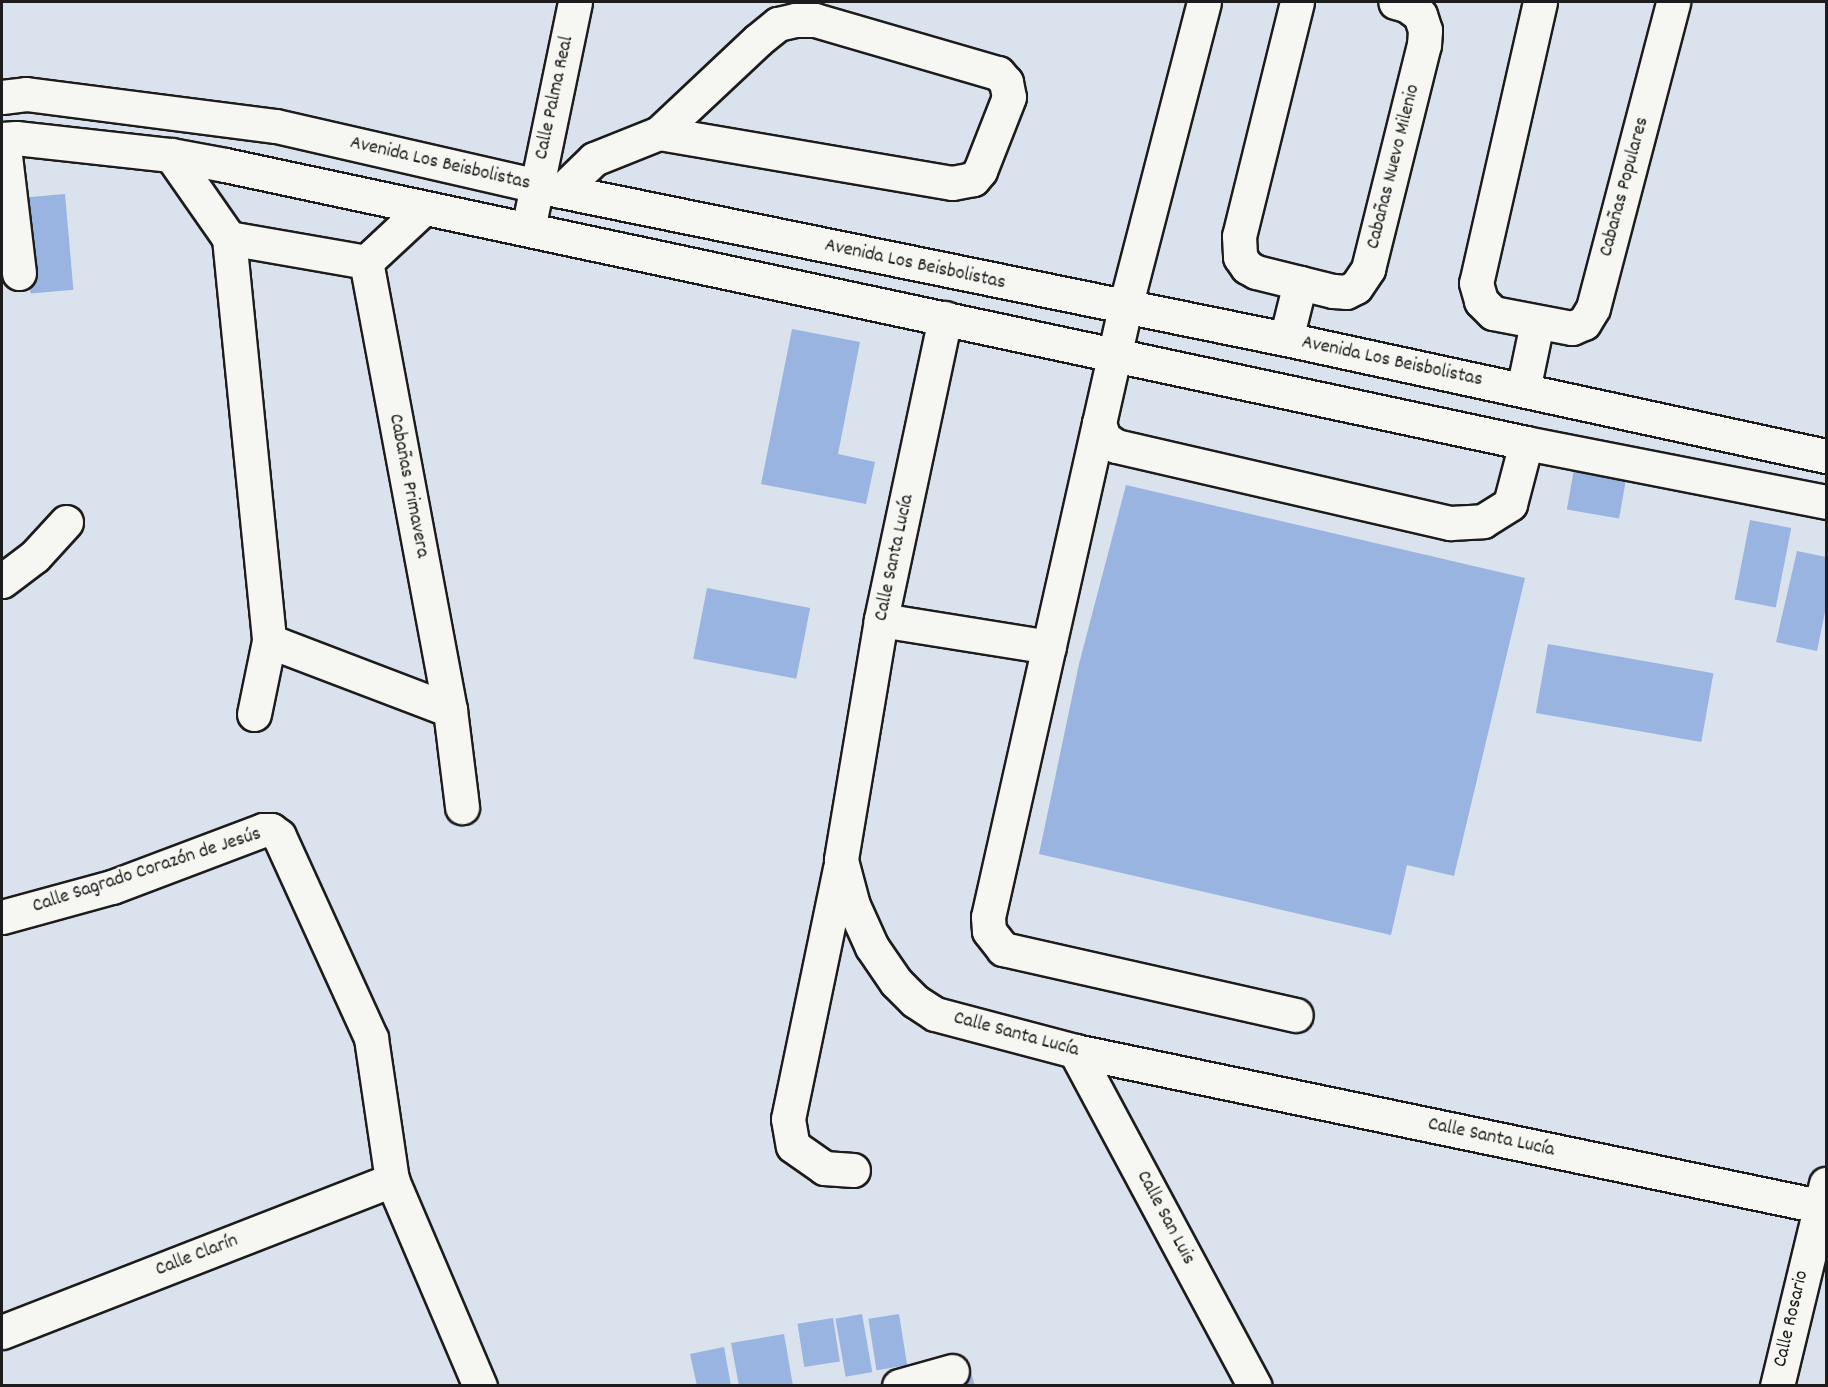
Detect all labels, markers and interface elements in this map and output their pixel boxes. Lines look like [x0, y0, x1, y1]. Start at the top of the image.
street label: Calle Palma Real [530, 34, 580, 162]
street label: Cabañas Nuevo Milenio [1362, 82, 1426, 252]
street label: Cabañas Populares [1595, 115, 1655, 259]
street label: Avenida Los Beisbolistas [348, 132, 532, 196]
street label: Avenida Los Beisbolistas [822, 234, 1008, 296]
street label: Avenida Los Beisbolistas [1299, 331, 1485, 393]
street label: Cabañas Primavera [382, 412, 434, 560]
street label: Calle Santa Lucía [870, 492, 920, 624]
street label: Calle Sagrado Corazón de Jesús [30, 823, 264, 919]
street label: Calle Santa Lucía [951, 1007, 1081, 1063]
street label: Calle Santa Lucía [1425, 1113, 1557, 1163]
street label: Calle San Luis [1130, 1167, 1200, 1269]
street label: Calle Clarín [152, 1229, 242, 1283]
street label: Calle Rosario [1769, 1268, 1815, 1370]

